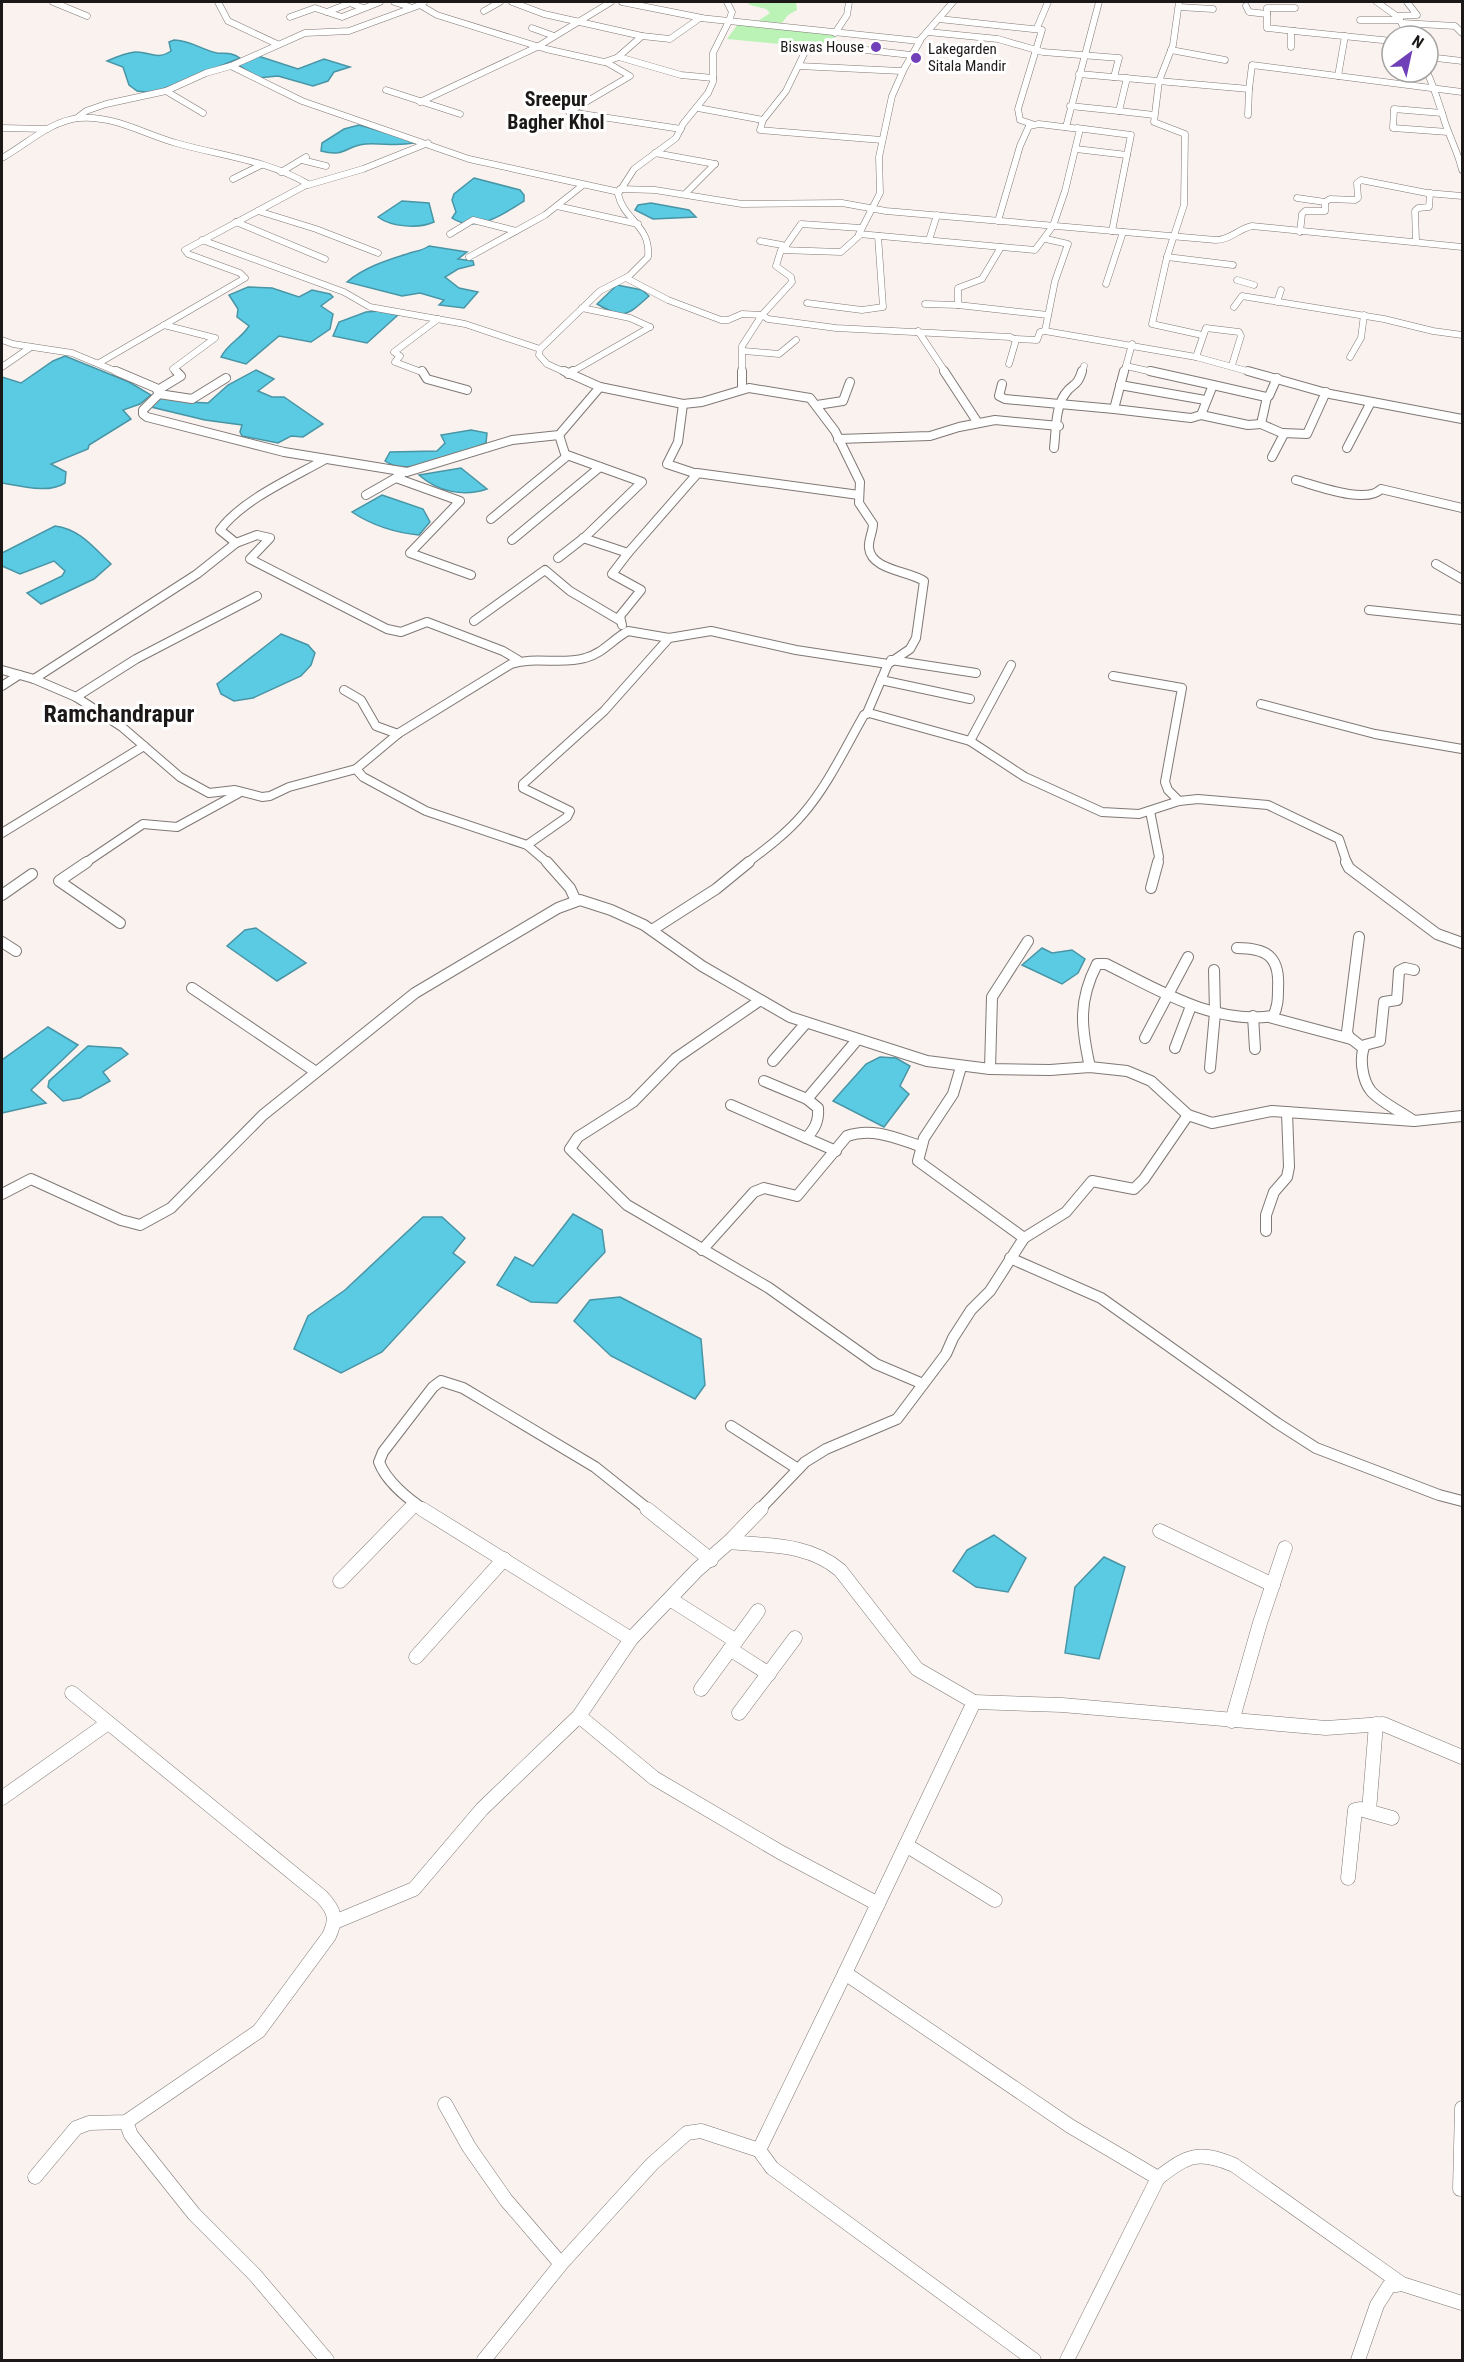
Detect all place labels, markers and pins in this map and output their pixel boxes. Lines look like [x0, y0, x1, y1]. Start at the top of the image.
place label: Biswas House [780, 38, 864, 56]
marker: Biswas House [869, 40, 883, 54]
place label: Lakegarden Sitala Mandir [928, 40, 1007, 75]
marker: Lakegarden Sitala Mandir [909, 51, 923, 65]

